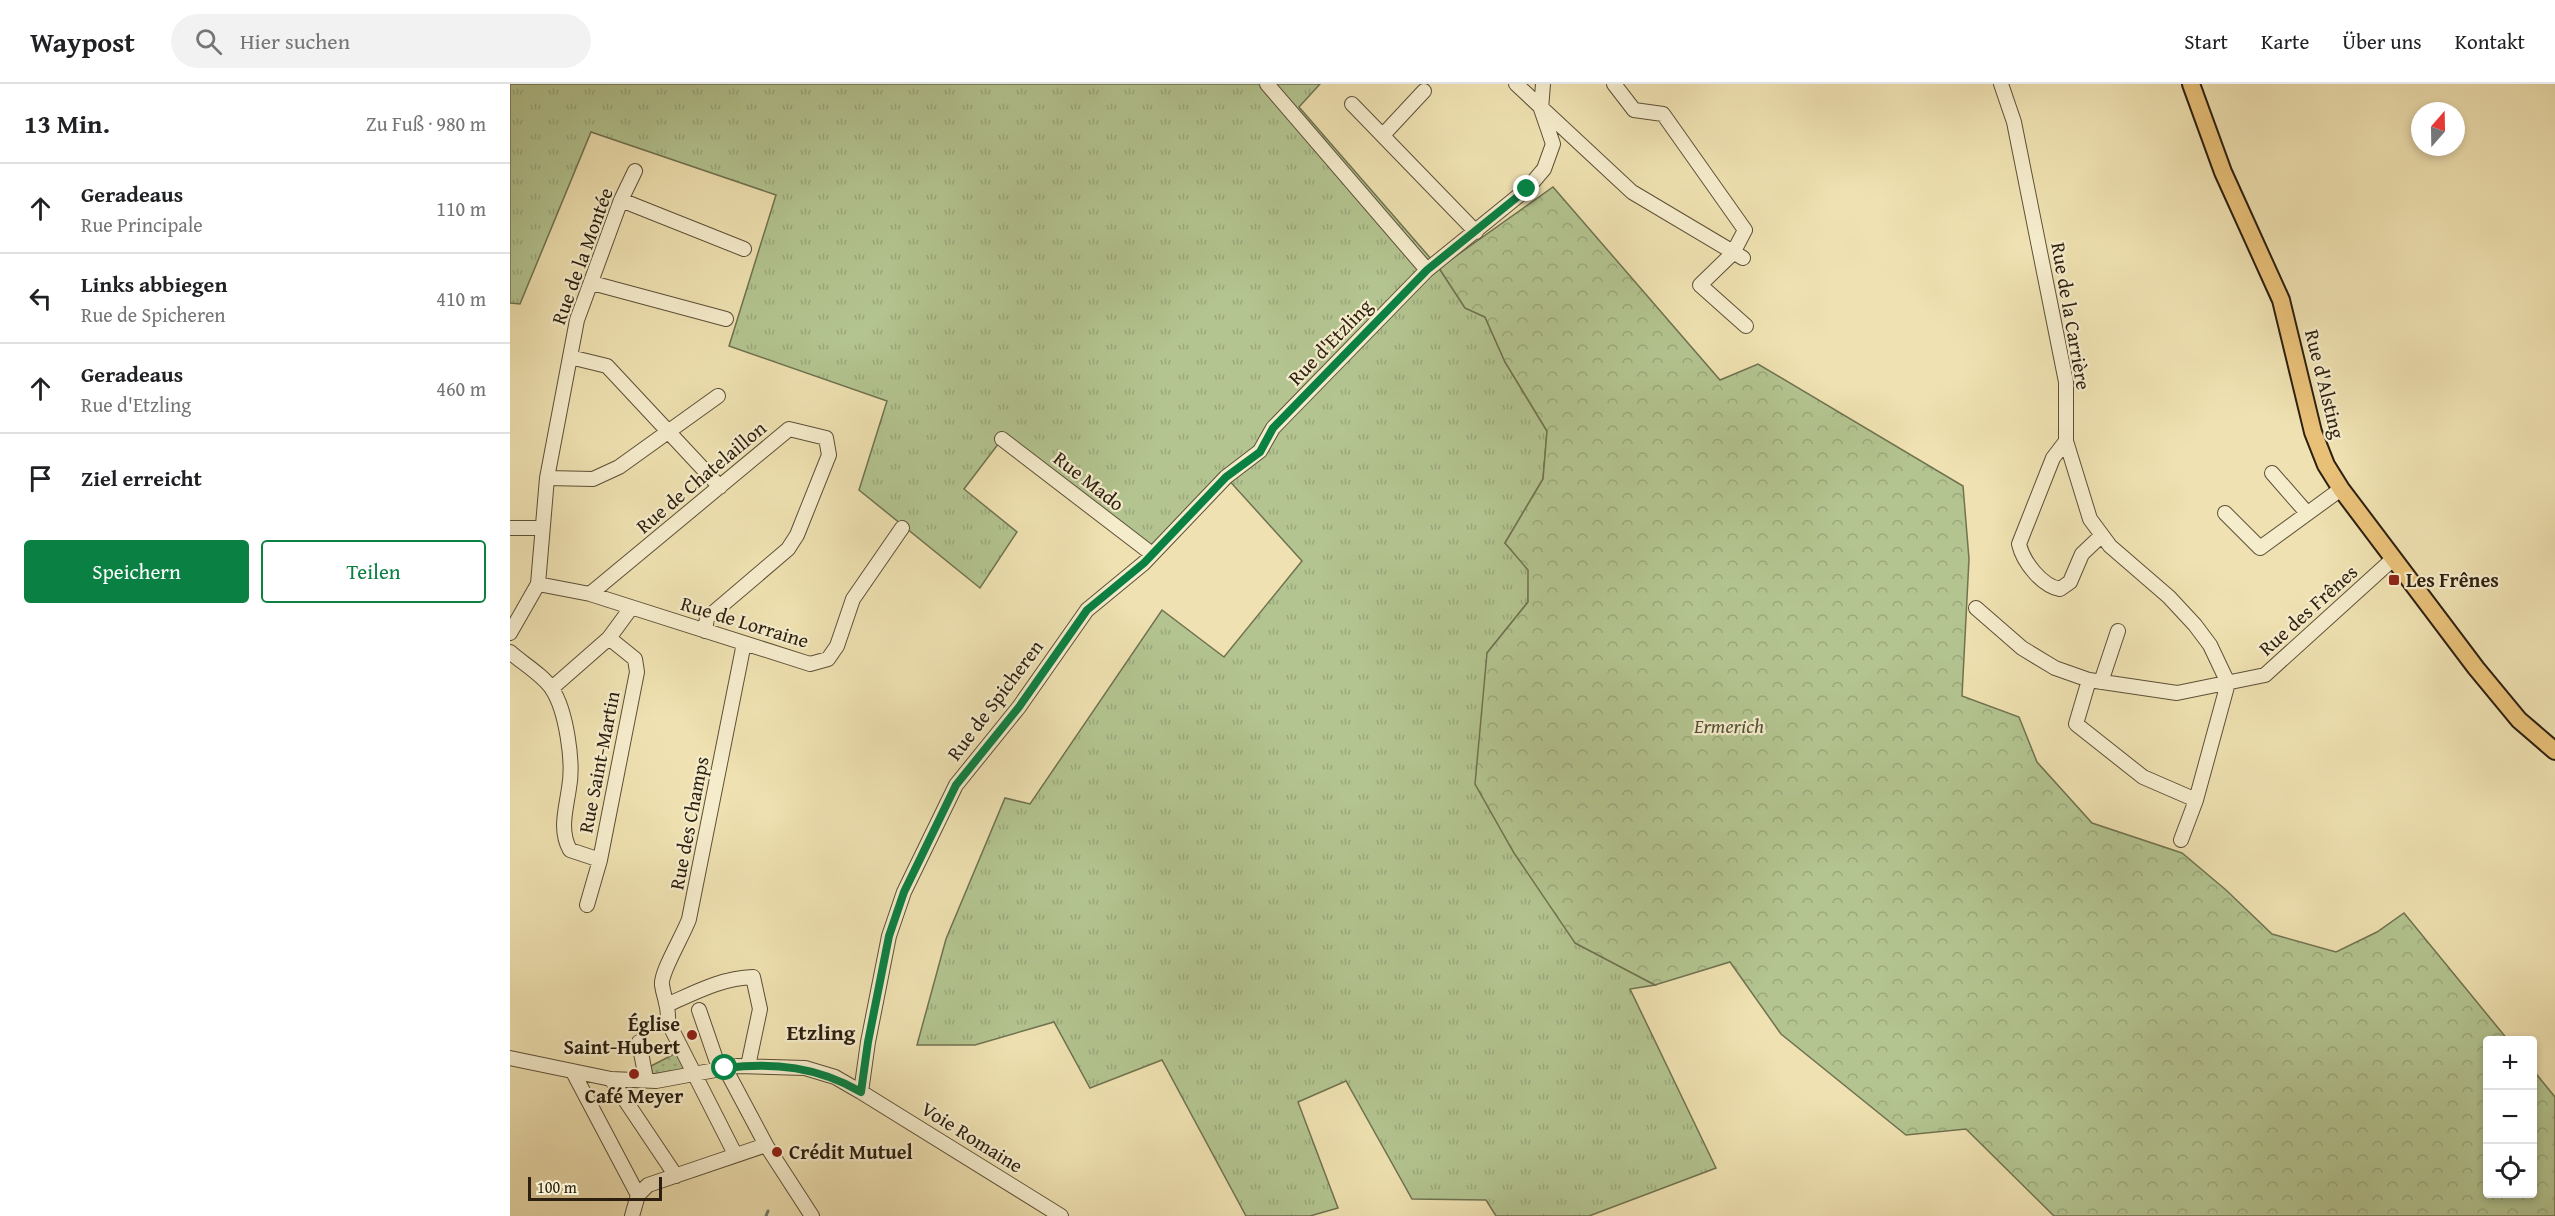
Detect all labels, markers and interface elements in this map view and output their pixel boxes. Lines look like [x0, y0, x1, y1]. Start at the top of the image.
search box [171, 14, 591, 68]
text: Waypost [30, 21, 135, 62]
icon: search [192, 25, 225, 58]
text: Hier suchen [240, 25, 350, 57]
text: Start [2184, 26, 2228, 57]
text: Karte [2261, 26, 2309, 57]
text: Über uns [2342, 26, 2422, 57]
text: Kontakt [2455, 26, 2525, 57]
north arrow [2411, 102, 2465, 156]
text: 13 Min. [24, 104, 110, 143]
text: Zu Fuß · 980 m [366, 109, 486, 138]
route end [1513, 175, 1539, 201]
text: Geradeaus [81, 178, 183, 210]
street label: Rue de la Montée [543, 183, 620, 328]
icon: ahead [24, 192, 57, 225]
text: 110 m [436, 194, 486, 223]
text: Rue Principale [81, 210, 203, 239]
street label: Rue de la Carrière [2044, 240, 2099, 392]
text: Links abbiegen [81, 268, 227, 300]
icon: left [24, 282, 57, 315]
text: 410 m [436, 284, 486, 313]
street label: Rue d'Etzling [1281, 292, 1378, 391]
text: Rue de Spicheren [81, 300, 226, 329]
street label: Rue d'Alsting [2298, 326, 2353, 442]
text: Geradeaus [81, 358, 183, 390]
icon: ahead [24, 372, 57, 405]
text: 460 m [436, 374, 486, 403]
text: Rue d'Etzling [81, 390, 191, 419]
street label: Rue de Chatelaillon [629, 413, 772, 540]
street label: Rue Mado [1048, 444, 1131, 518]
icon: arrive [24, 462, 57, 495]
text: Ziel erreicht [81, 462, 202, 494]
button: Speichern [24, 540, 249, 603]
button: Teilen [261, 540, 486, 603]
street label: Rue des Frênes [2252, 557, 2364, 662]
place label: Les Frênes [2406, 565, 2499, 594]
marker: Les Frênes [2387, 573, 2401, 587]
street label: Rue de Lorraine [678, 588, 813, 655]
street label: Rue de Spicheren [940, 633, 1050, 766]
street label: Rue Saint-Martin [571, 688, 626, 835]
park label: Ermerich [1693, 711, 1764, 740]
street label: Rue des Champs [661, 754, 716, 892]
place label: Église Saint-Hubert [564, 1009, 680, 1061]
district label: Etzling [787, 1016, 856, 1048]
marker: Église Saint-Hubert [685, 1028, 699, 1042]
map controls [2483, 1036, 2537, 1198]
button: + [2483, 1036, 2537, 1090]
route start [711, 1054, 737, 1080]
marker: Café Meyer [627, 1067, 641, 1081]
place label: Café Meyer [585, 1081, 683, 1110]
button: − [2483, 1090, 2537, 1144]
street label: Voie Romaine [916, 1094, 1029, 1179]
place label: Crédit Mutuel [789, 1137, 913, 1166]
button: locate [2483, 1144, 2537, 1198]
marker: Crédit Mutuel [770, 1145, 784, 1159]
scale bar [528, 1174, 662, 1202]
text: 100 m [537, 1175, 577, 1199]

